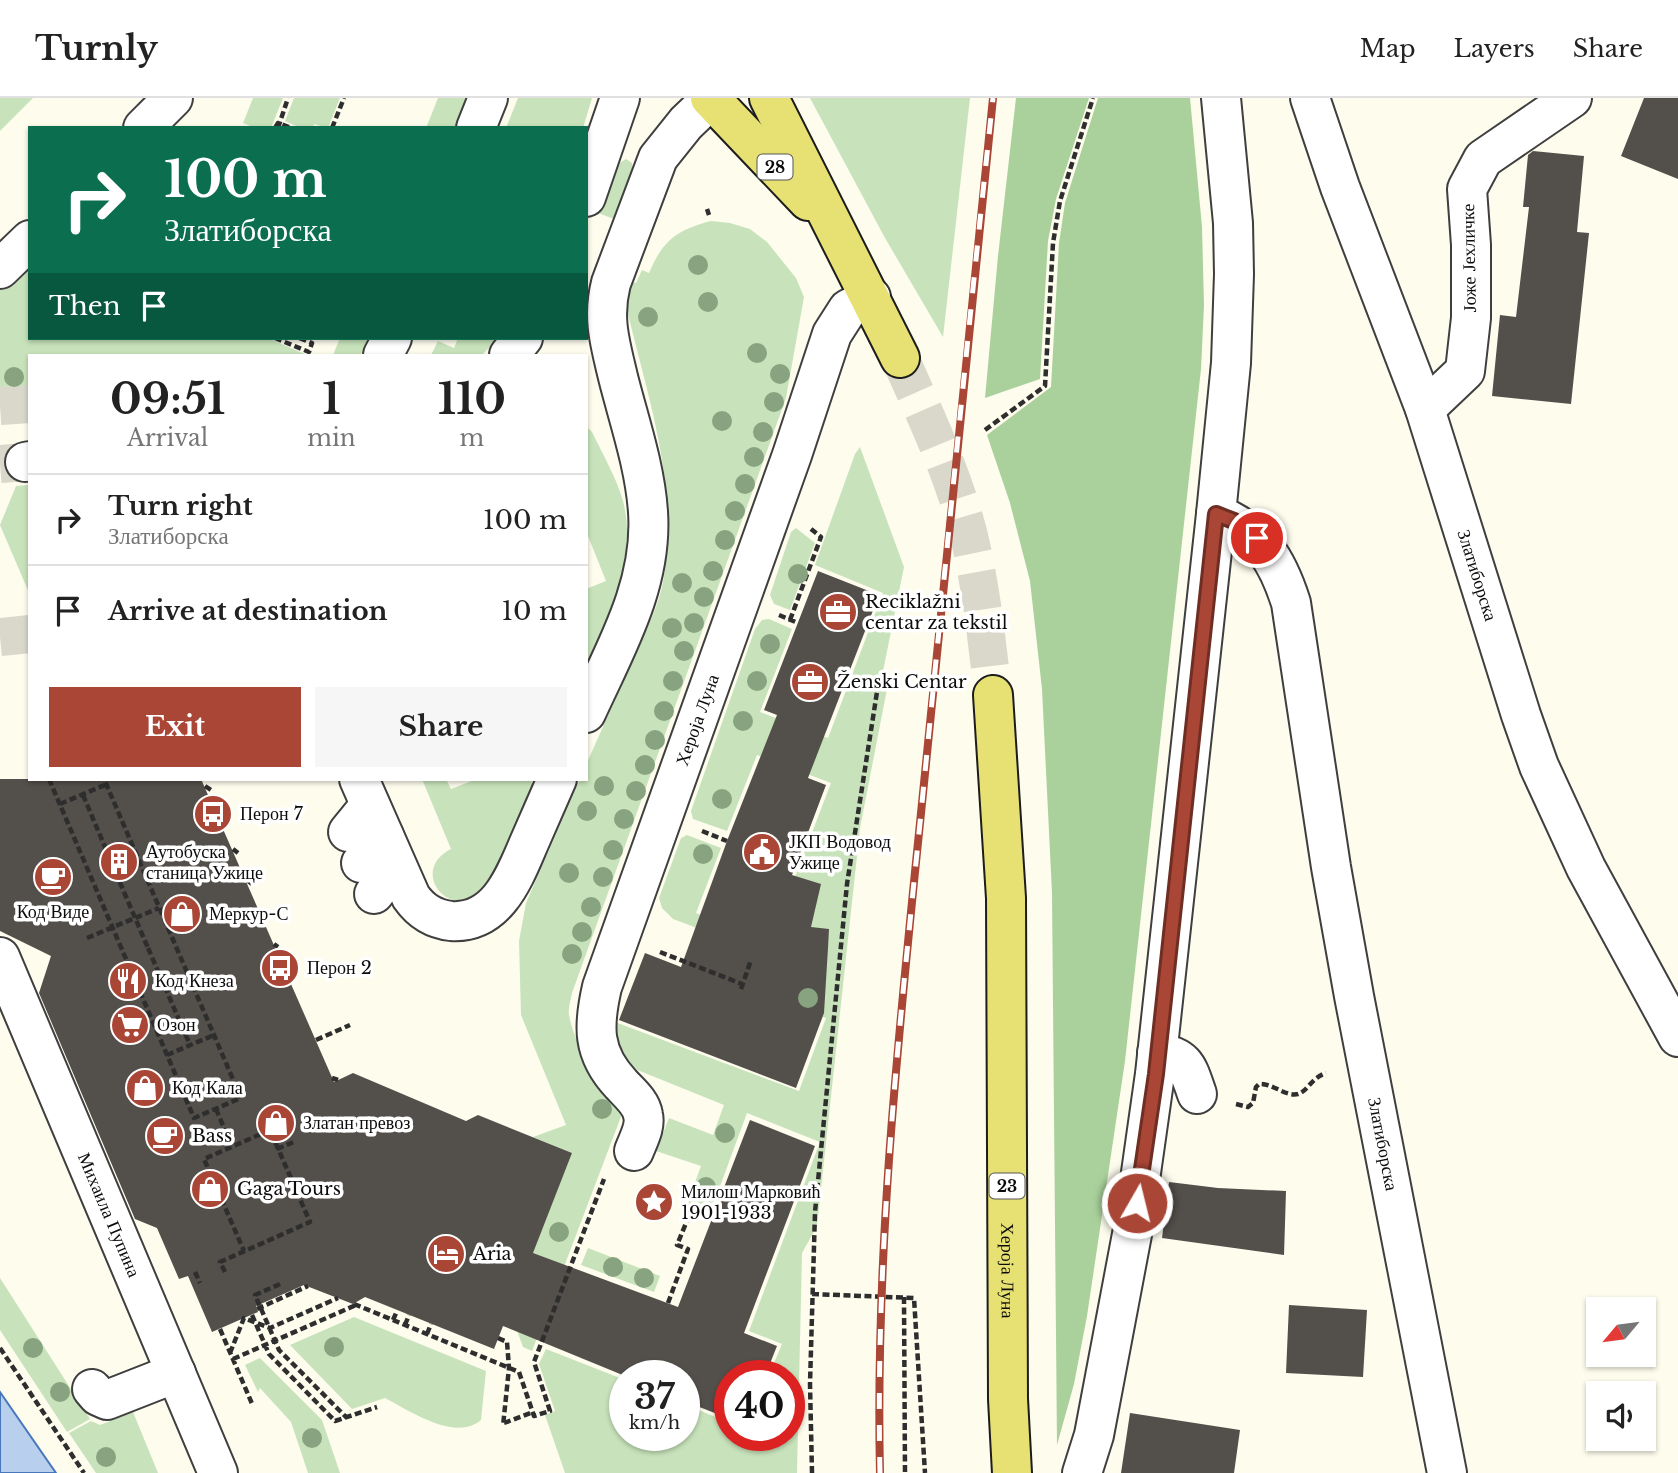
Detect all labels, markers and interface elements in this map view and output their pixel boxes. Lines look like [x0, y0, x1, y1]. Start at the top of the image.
text: Turnly [35, 28, 158, 69]
text: Map [1360, 34, 1416, 63]
text: Layers [1454, 34, 1535, 63]
text: Share [1573, 34, 1643, 63]
text: 100 m [164, 149, 327, 210]
icon: right [49, 154, 140, 245]
road number: 28 [758, 155, 792, 180]
street label: Јоже Јехличке [1457, 203, 1481, 312]
text: Златиборска [164, 210, 332, 250]
icon: arrive [135, 287, 173, 325]
text: Then [49, 290, 121, 322]
text: 09:51 [110, 373, 225, 425]
text: 1 [322, 373, 341, 425]
text: 110 [438, 373, 506, 425]
text: Arrival [127, 424, 208, 452]
text: min [307, 424, 356, 452]
text: m [459, 424, 484, 452]
text: Turn right [108, 490, 253, 522]
icon: right [49, 501, 87, 539]
text: 100 m [483, 504, 567, 536]
pin [1227, 508, 1287, 568]
icon: arrive [1238, 519, 1276, 557]
text: Златиборска [108, 522, 229, 550]
street label: Златиборска [1453, 527, 1502, 624]
office icon: Reciklažni centar za tekstil [817, 591, 859, 633]
place label: Reciklažni centar za tekstil [865, 591, 1008, 634]
icon: arrive [49, 592, 87, 630]
text: Arrive at destination [108, 595, 388, 627]
text: 10 m [501, 595, 567, 627]
office icon: Ženski Centar [789, 661, 831, 703]
place label: Ženski Centar [837, 670, 967, 693]
street label: Хероја Луна [671, 671, 724, 769]
button: Exit [49, 687, 301, 767]
button: Share [315, 687, 567, 767]
bus stop icon: Перон 7 [192, 793, 234, 835]
place label: Перон 7 [240, 803, 304, 825]
public building icon: ЈКП Водовод Ужице [741, 831, 783, 873]
place label: ЈКП Водовод Ужице [789, 831, 891, 874]
building icon: Аутобуска станица Ужице [98, 841, 140, 883]
place label: Аутобуска станица Ужице [146, 841, 263, 884]
cafe icon: Код Виде [32, 856, 74, 898]
shop icon: Меркур-С [161, 893, 203, 935]
place label: Код Виде [17, 901, 89, 923]
place label: Меркур-С [209, 903, 289, 925]
bus stop icon: Перон 2 [259, 947, 301, 989]
place label: Перон 2 [307, 957, 372, 979]
restaurant icon: Код Кнеза [107, 960, 149, 1002]
place label: Код Кнеза [155, 970, 234, 992]
supermarket icon: Озон [109, 1004, 151, 1046]
place label: Озон [157, 1014, 196, 1036]
shop icon: Код Кала [124, 1067, 166, 1109]
place label: Код Кала [172, 1077, 243, 1099]
street label: Златиборска [1363, 1096, 1403, 1193]
shop icon: Златан превоз [255, 1102, 297, 1144]
place label: Златан превоз [303, 1112, 410, 1134]
cafe icon: Bass [144, 1115, 186, 1157]
place label: Bass [192, 1125, 232, 1147]
street label: Михаила Пупина [73, 1149, 145, 1281]
position arrow [1100, 1166, 1174, 1240]
shop icon: Gaga Tours [189, 1168, 231, 1210]
road number: 23 [990, 1174, 1024, 1198]
place label: Gaga Tours [237, 1178, 341, 1200]
place icon: Милош Марковић 1901-1933 [633, 1181, 675, 1223]
place label: Милош Марковић 1901-1933 [681, 1181, 821, 1224]
street label: Хероја Луна [996, 1223, 1019, 1318]
hotel icon: Aria [425, 1233, 467, 1275]
place label: Aria [472, 1243, 512, 1265]
north arrow [1586, 1297, 1656, 1367]
map controls [1586, 1297, 1656, 1451]
speed limit sign: 40 [714, 1360, 805, 1451]
text: 37 [634, 1375, 675, 1418]
button: sound [1586, 1381, 1656, 1451]
text: km/h [629, 1412, 680, 1434]

